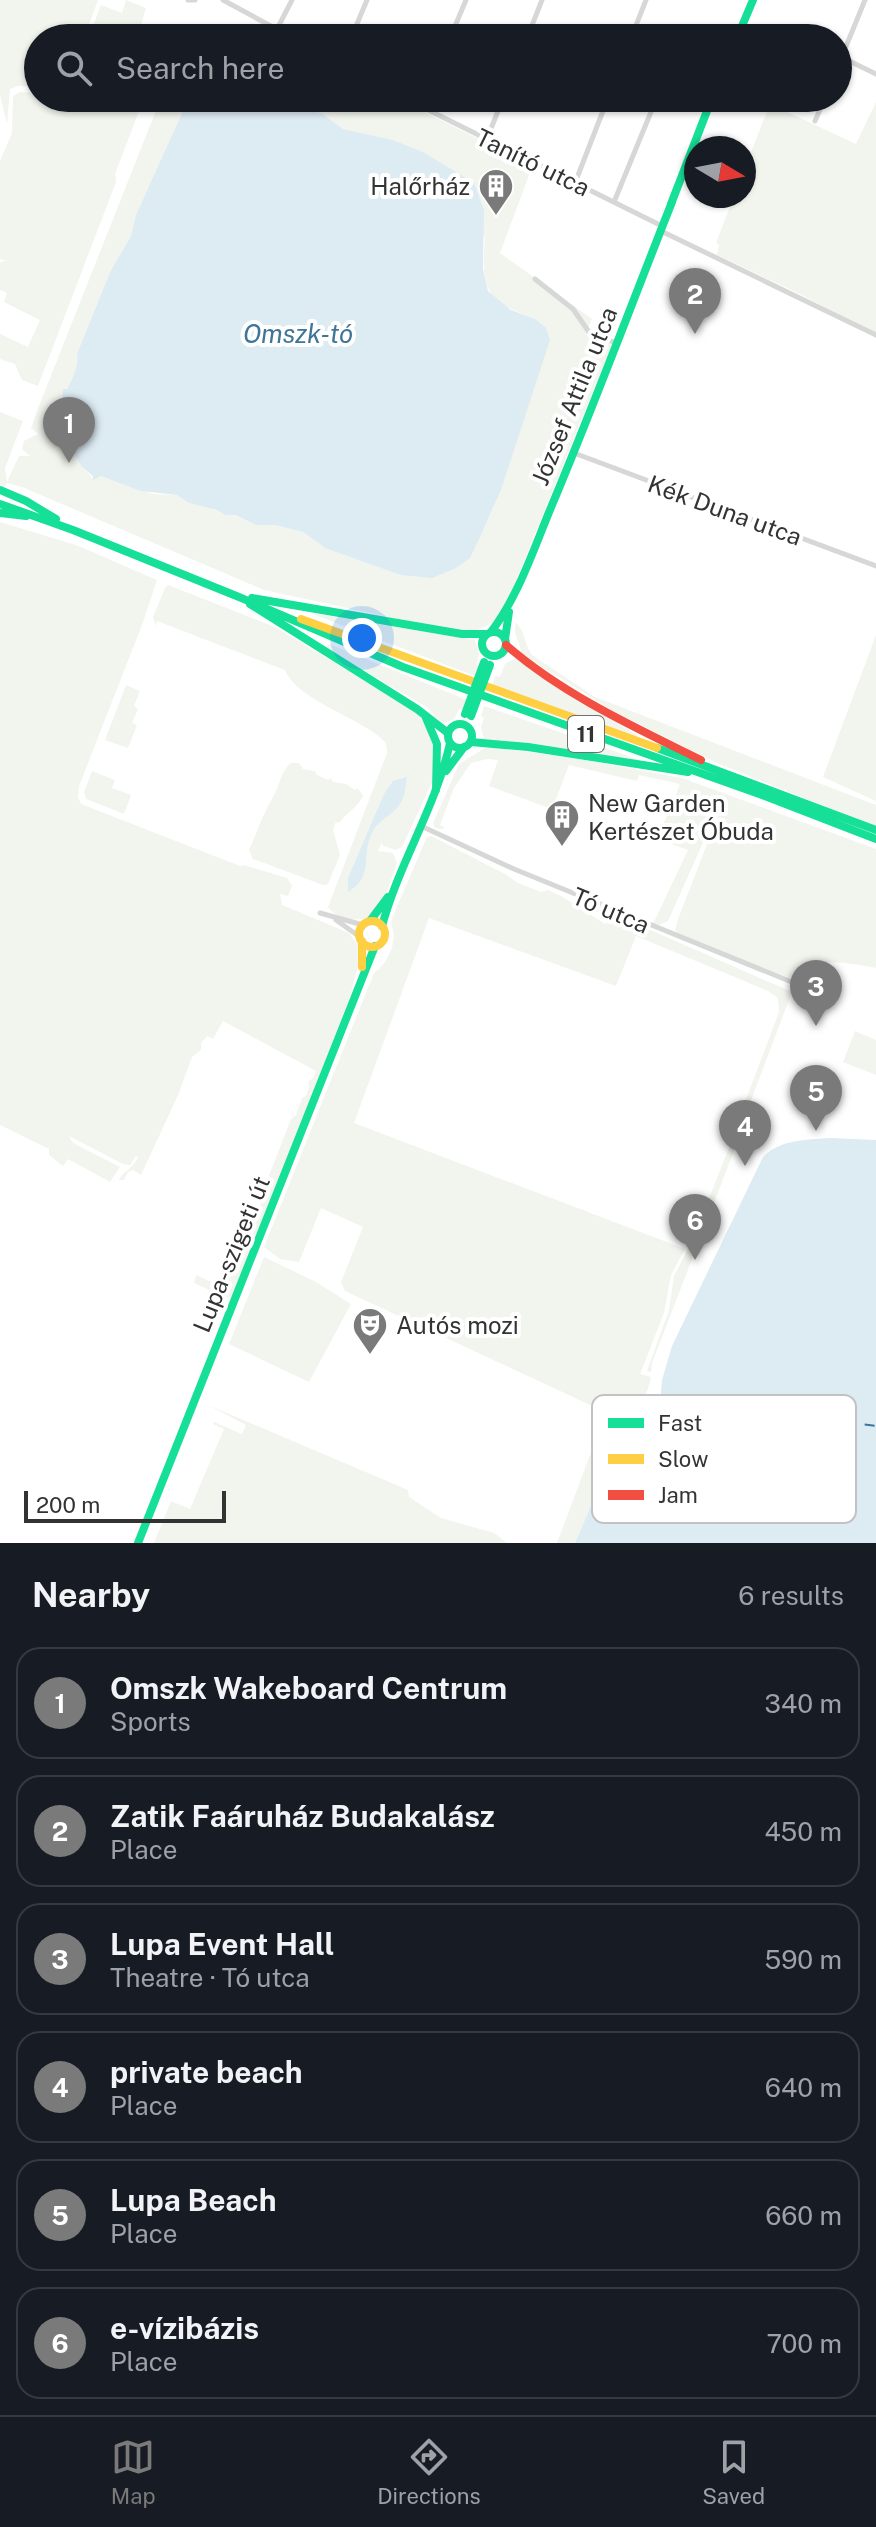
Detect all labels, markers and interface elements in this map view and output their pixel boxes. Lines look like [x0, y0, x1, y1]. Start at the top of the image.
search box [24, 24, 852, 112]
icon: search [52, 46, 96, 90]
text: Search here [116, 50, 284, 86]
street label: Tanító utca [472, 122, 594, 202]
north arrow [684, 136, 756, 208]
building icon: Halőrház [477, 167, 515, 217]
place label: Halőrház [370, 172, 470, 200]
pin: 2 [669, 268, 721, 334]
street label: József Attila utca [526, 303, 622, 489]
water label: Omszk-tó [243, 318, 353, 349]
pin: 1 [43, 397, 95, 463]
street label: Kék Duna utca [644, 469, 806, 551]
your location [342, 618, 382, 658]
road number: 11 [568, 716, 604, 752]
place label: New Garden Kertészet Óbuda [588, 789, 774, 845]
building icon: New Garden Kertészet Óbuda [543, 798, 581, 848]
street label: Tó utca [568, 881, 654, 939]
pin: 3 [790, 960, 842, 1026]
pin: 5 [790, 1065, 842, 1131]
pin: 4 [719, 1100, 771, 1166]
street label: Lupa-szigeti út [187, 1172, 275, 1336]
pin: 6 [669, 1194, 721, 1260]
theatre icon: Autós mozi [351, 1306, 389, 1356]
place label: Autós mozi [396, 1311, 519, 1339]
legend [592, 1395, 856, 1523]
text: Fast [658, 1410, 702, 1436]
text: Slow [658, 1446, 708, 1472]
text: Jam [658, 1482, 698, 1508]
scale bar [24, 1487, 226, 1523]
text: 200 m [36, 1492, 100, 1518]
text: Nearby [32, 1575, 150, 1615]
text: 6 results [738, 1580, 844, 1611]
text: Omszk Wakeboard Centrum [110, 1670, 507, 1706]
text: 1 [54, 1688, 66, 1719]
text: 340 m [765, 1688, 842, 1719]
text: Sports [110, 1706, 191, 1737]
text: Zatik Faáruház Budakalász [110, 1798, 495, 1834]
text: 2 [52, 1816, 68, 1847]
text: 450 m [765, 1816, 842, 1847]
text: Place [110, 1834, 177, 1865]
text: Lupa Event Hall [110, 1926, 334, 1962]
text: 3 [51, 1944, 69, 1975]
text: 590 m [765, 1944, 842, 1975]
text: Theatre · Tó utca [110, 1962, 310, 1993]
text: private beach [110, 2054, 303, 2090]
text: 4 [51, 2072, 69, 2103]
text: 640 m [765, 2072, 842, 2103]
text: Place [110, 2090, 177, 2121]
text: Lupa Beach [110, 2182, 276, 2218]
text: 5 [51, 2200, 69, 2231]
text: 660 m [765, 2200, 842, 2231]
text: Place [110, 2218, 177, 2249]
text: e-vízibázis [110, 2310, 259, 2346]
text: 6 [51, 2328, 69, 2359]
text: 700 m [766, 2328, 842, 2359]
text: Place [110, 2346, 177, 2377]
tab: Map [111, 2435, 156, 2509]
tab: Directions [377, 2435, 481, 2509]
tab: Saved [702, 2435, 765, 2509]

